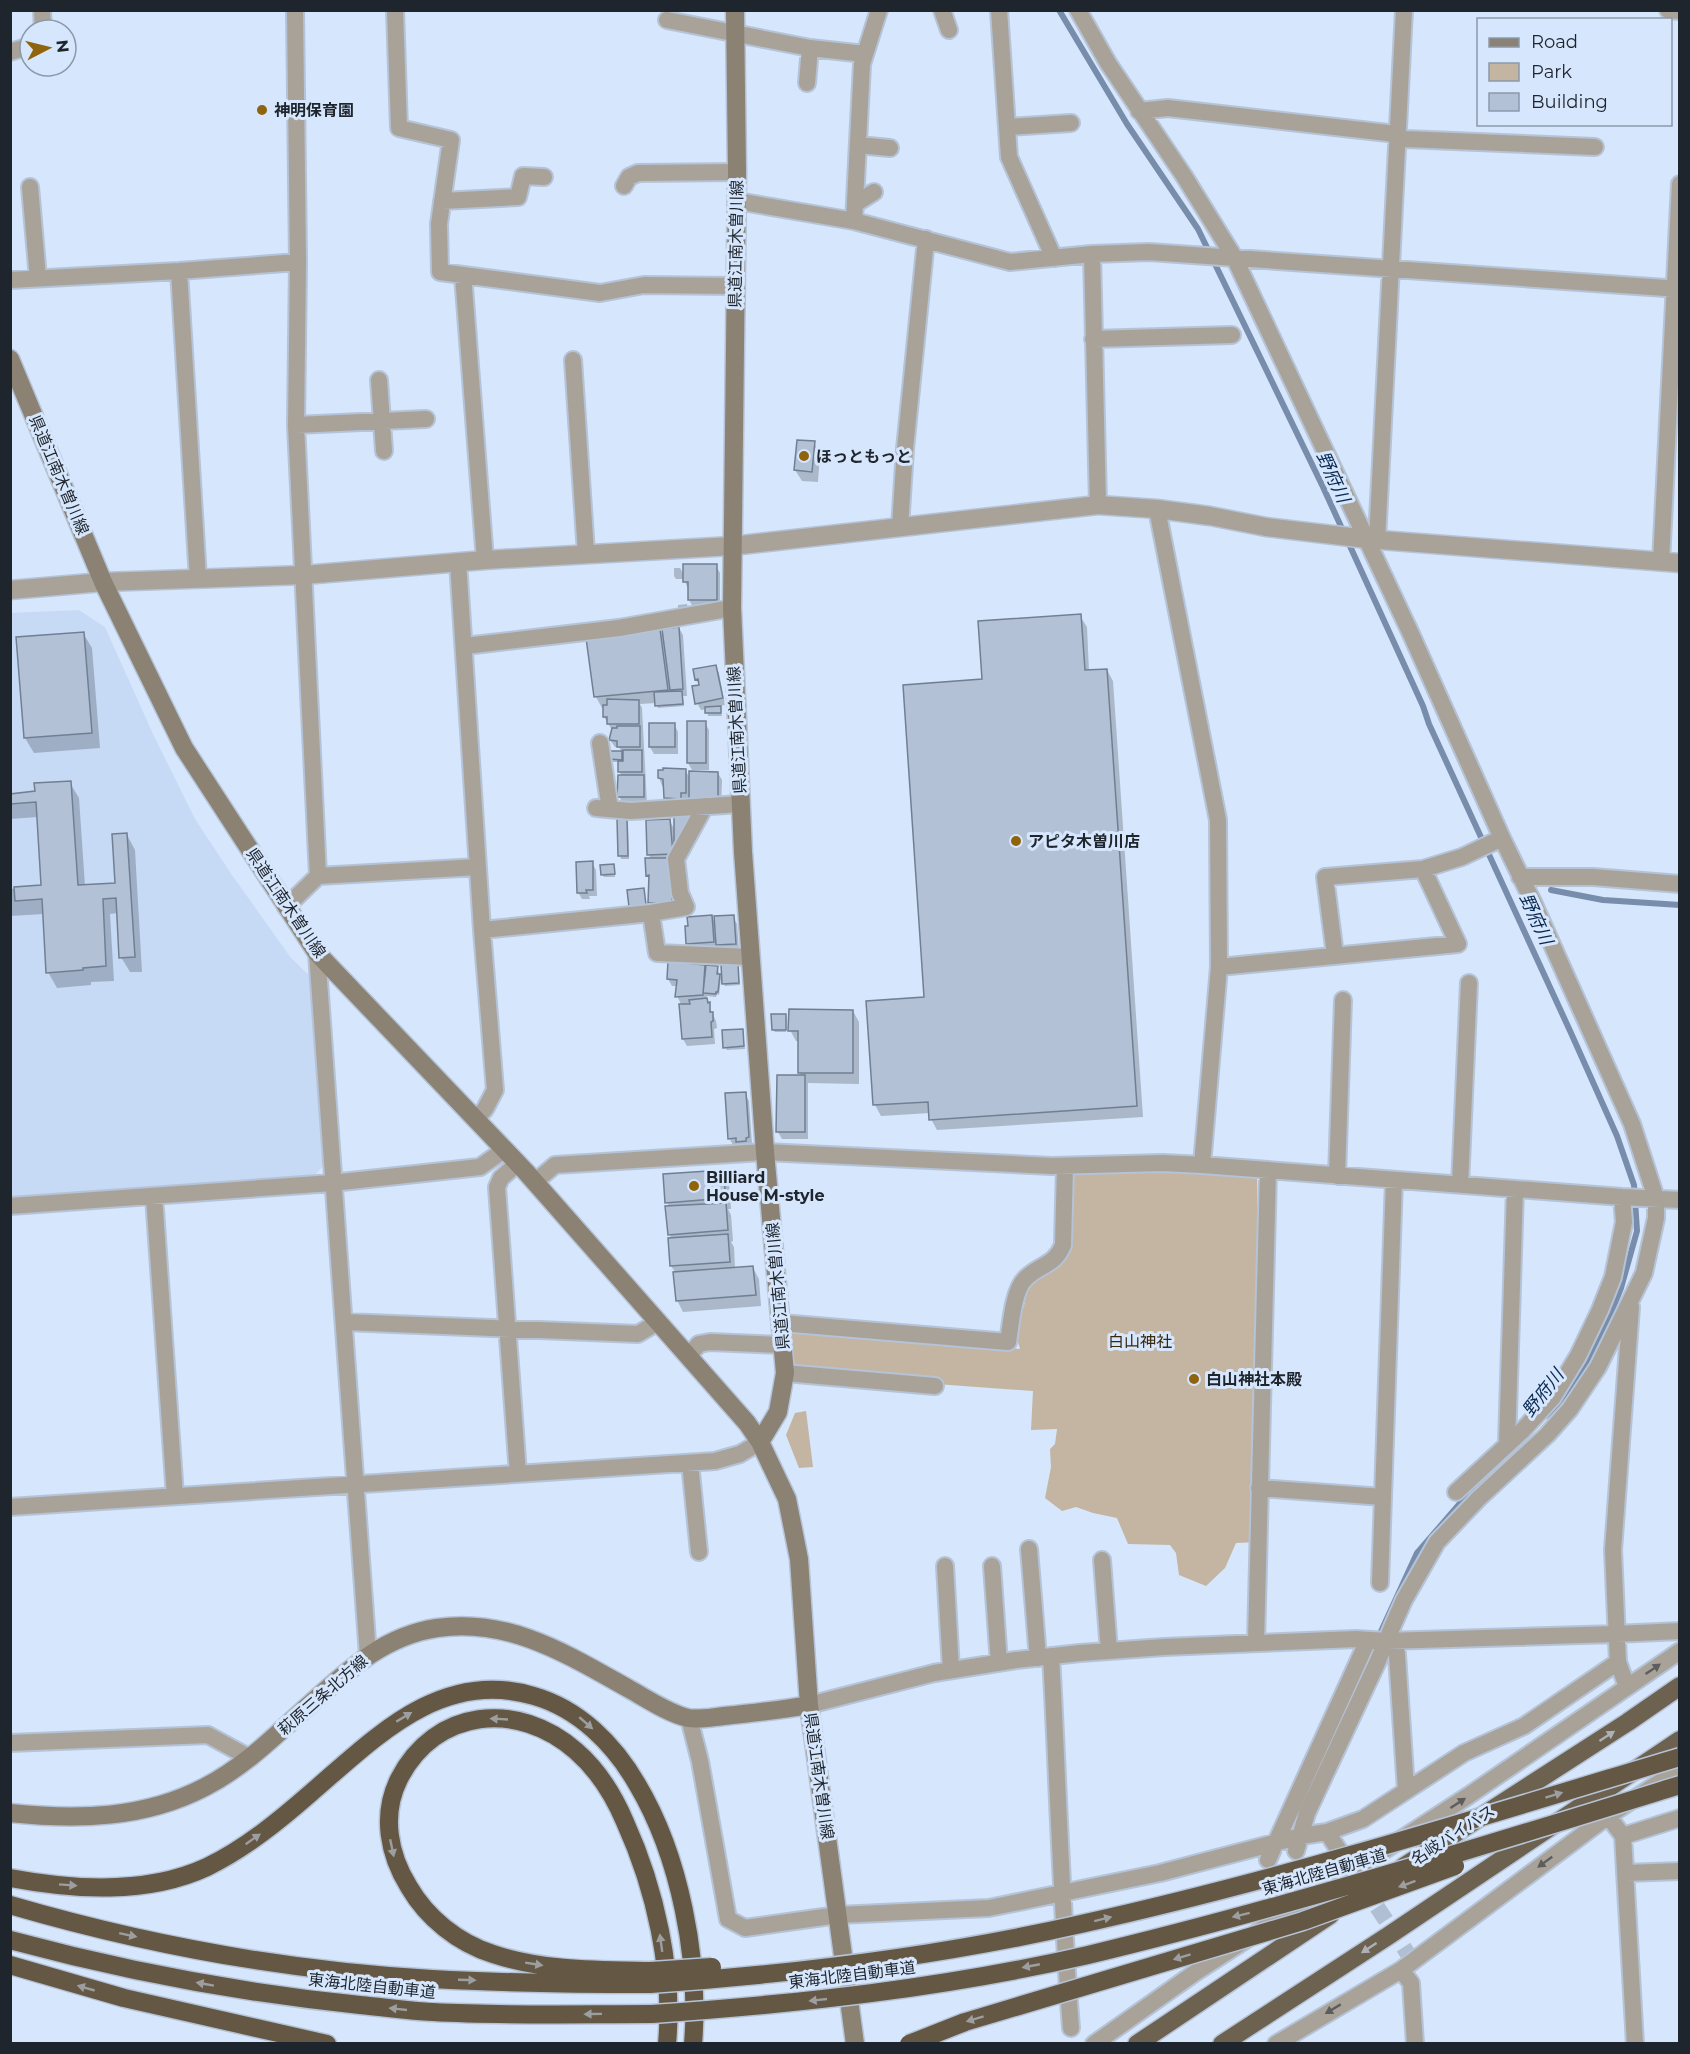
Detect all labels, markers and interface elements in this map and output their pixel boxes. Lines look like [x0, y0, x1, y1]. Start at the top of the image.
north arrow [18, 18, 78, 78]
legend [1477, 18, 1672, 126]
text: Road [1531, 31, 1578, 53]
text: N [52, 39, 73, 54]
text: Park [1531, 61, 1572, 83]
text: Building [1531, 91, 1608, 113]
place label: 神明保育園 [274, 101, 354, 120]
marker: 神明保育園 [255, 103, 269, 117]
street label: 県道江南木曽川線 [725, 180, 747, 308]
street label: 県道江南木曽川線 [25, 412, 93, 538]
place label: ほっともっと [816, 447, 912, 466]
water label: 野府川 [1312, 448, 1355, 508]
marker: ほっともっと [797, 449, 811, 463]
street label: 県道江南木曽川線 [724, 666, 750, 794]
place label: アピタ木曽川店 [1028, 832, 1140, 851]
marker: アピタ木曽川店 [1009, 834, 1023, 848]
street label: 県道江南木曽川線 [242, 845, 330, 961]
water label: 野府川 [1515, 890, 1558, 950]
place label: Billiard House M-style [706, 1168, 825, 1205]
marker: Billiard House M-style [687, 1179, 701, 1193]
street label: 県道江南木曽川線 [763, 1221, 793, 1351]
park label: 白山神社 [1108, 1332, 1172, 1351]
water label: 野府川 [1518, 1363, 1570, 1421]
place label: 白山神社本殿 [1206, 1370, 1302, 1389]
marker: 白山神社本殿 [1187, 1372, 1201, 1386]
street label: 萩原三条北方線 [274, 1651, 372, 1739]
one-way arrow [1645, 1664, 1661, 1675]
one-way arrow [396, 1711, 412, 1722]
street label: 県道江南木曽川線 [801, 1711, 837, 1841]
one-way arrow [489, 1714, 508, 1724]
one-way arrow [578, 1717, 594, 1730]
one-way arrow [1599, 1730, 1616, 1741]
one-way arrow [1545, 1790, 1563, 1799]
one-way arrow [1450, 1798, 1466, 1809]
street label: 名岐バイパス [1408, 1801, 1498, 1869]
one-way arrow [244, 1833, 260, 1845]
one-way arrow [388, 1839, 398, 1857]
street label: 東海北陸自動車道 [1260, 1845, 1388, 1899]
one-way arrow [1538, 1856, 1553, 1868]
one-way arrow [1398, 1879, 1416, 1889]
one-way arrow [59, 1880, 78, 1890]
one-way arrow [1232, 1911, 1250, 1920]
one-way arrow [1094, 1913, 1112, 1923]
one-way arrow [119, 1931, 138, 1940]
one-way arrow [657, 1934, 666, 1953]
one-way arrow [1361, 1942, 1377, 1953]
one-way arrow [1173, 1952, 1191, 1962]
street label: 東海北陸自動車道 [787, 1958, 917, 1992]
one-way arrow [524, 1960, 543, 1969]
one-way arrow [1021, 1962, 1040, 1971]
street label: 東海北陸自動車道 [307, 1970, 437, 2002]
one-way arrow [457, 1976, 476, 1985]
one-way arrow [195, 1979, 214, 1988]
one-way arrow [76, 1982, 95, 1992]
one-way arrow [808, 1995, 827, 2005]
one-way arrow [389, 2004, 408, 2014]
one-way arrow [1325, 2004, 1342, 2014]
one-way arrow [584, 2009, 603, 2019]
one-way arrow [966, 2015, 984, 2024]

